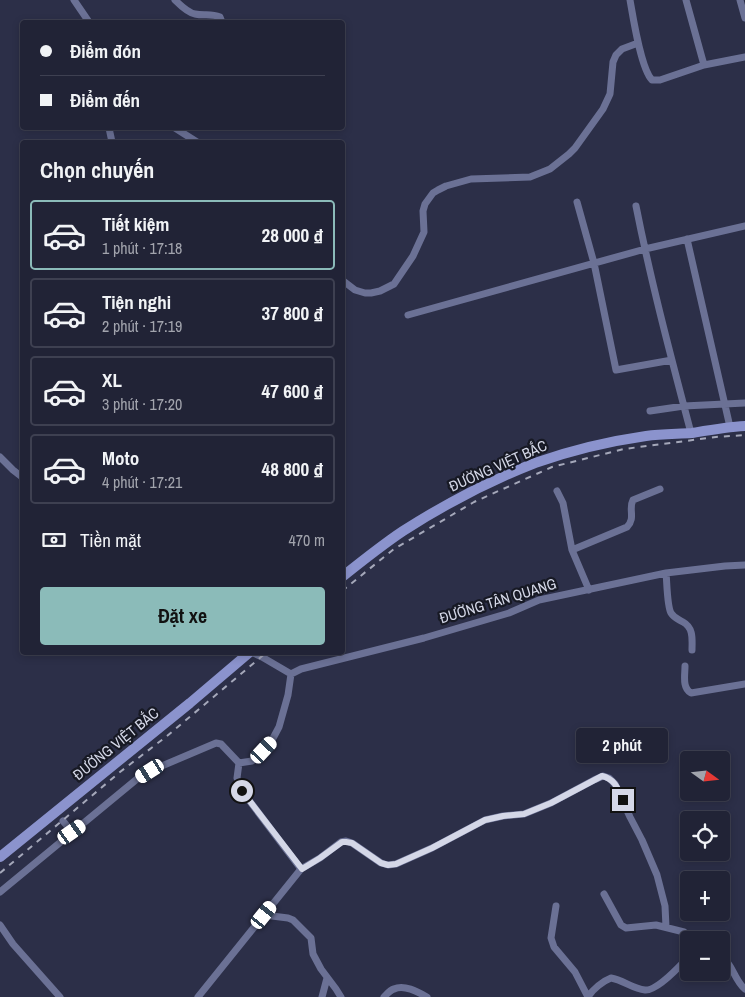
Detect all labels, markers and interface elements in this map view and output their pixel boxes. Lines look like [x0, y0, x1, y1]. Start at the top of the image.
text: Điểm đón [70, 38, 141, 64]
text: Điểm đến [70, 87, 140, 113]
text: Chọn chuyến [40, 155, 154, 185]
text: Tiết kiệm [102, 211, 169, 237]
icon: car [42, 213, 87, 258]
text: 28 000 ₫ [261, 222, 323, 248]
text: 1 phút · 17:18 [102, 237, 182, 259]
text: Tiện nghi [102, 289, 171, 315]
icon: car [42, 291, 87, 336]
text: 37 800 ₫ [261, 300, 323, 326]
text: 2 phút · 17:19 [102, 315, 182, 337]
text: XL [102, 367, 122, 393]
icon: car [42, 369, 87, 414]
text: 47 600 ₫ [261, 378, 323, 404]
text: 3 phút · 17:20 [102, 393, 182, 415]
street label: ĐƯỜNG VIỆT BẮC [446, 435, 550, 496]
text: Moto [102, 445, 139, 471]
icon: car [42, 447, 87, 492]
text: 48 800 ₫ [261, 456, 323, 482]
text: 4 phút · 17:21 [102, 471, 182, 493]
icon: cash [40, 526, 68, 554]
text: Tiền mặt [80, 527, 141, 553]
text: 470 m [289, 529, 325, 551]
street label: ĐƯỜNG TÂN QUANG [437, 573, 559, 628]
button: Đặt xe [40, 587, 325, 645]
street label: ĐƯỜNG VIỆT BẮC [68, 702, 163, 785]
callout: 2 phút [577, 728, 669, 762]
car [248, 734, 279, 766]
text: 2 phút [602, 734, 642, 756]
north arrow [680, 751, 730, 801]
map controls [680, 751, 730, 981]
car [133, 757, 166, 785]
route start [231, 780, 253, 802]
route end [612, 789, 634, 811]
button: locate [680, 811, 730, 861]
car [55, 817, 88, 847]
button: + [680, 871, 730, 921]
car [248, 899, 279, 931]
button: − [680, 931, 730, 981]

